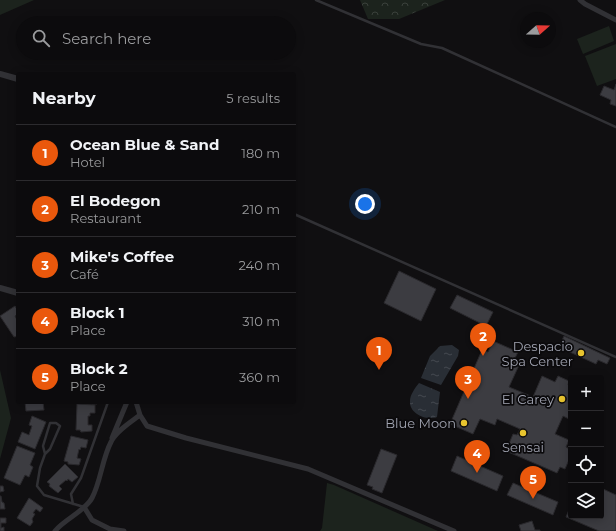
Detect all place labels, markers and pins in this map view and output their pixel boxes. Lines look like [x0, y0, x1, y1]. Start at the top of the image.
pin: 2 [470, 323, 496, 356]
pin: 1 [366, 337, 392, 370]
place label: Despacio Spa Center [501, 338, 573, 369]
marker: Despacio Spa Center [576, 348, 586, 358]
pin: 3 [455, 366, 481, 399]
place label: El Carey [502, 391, 555, 407]
marker: El Carey [557, 394, 567, 404]
place label: Blue Moon [385, 415, 456, 431]
marker: Blue Moon [459, 418, 469, 428]
marker: Sensai [518, 428, 528, 438]
place label: Sensai [502, 439, 544, 455]
pin: 4 [464, 440, 490, 473]
pin: 5 [520, 466, 546, 499]

